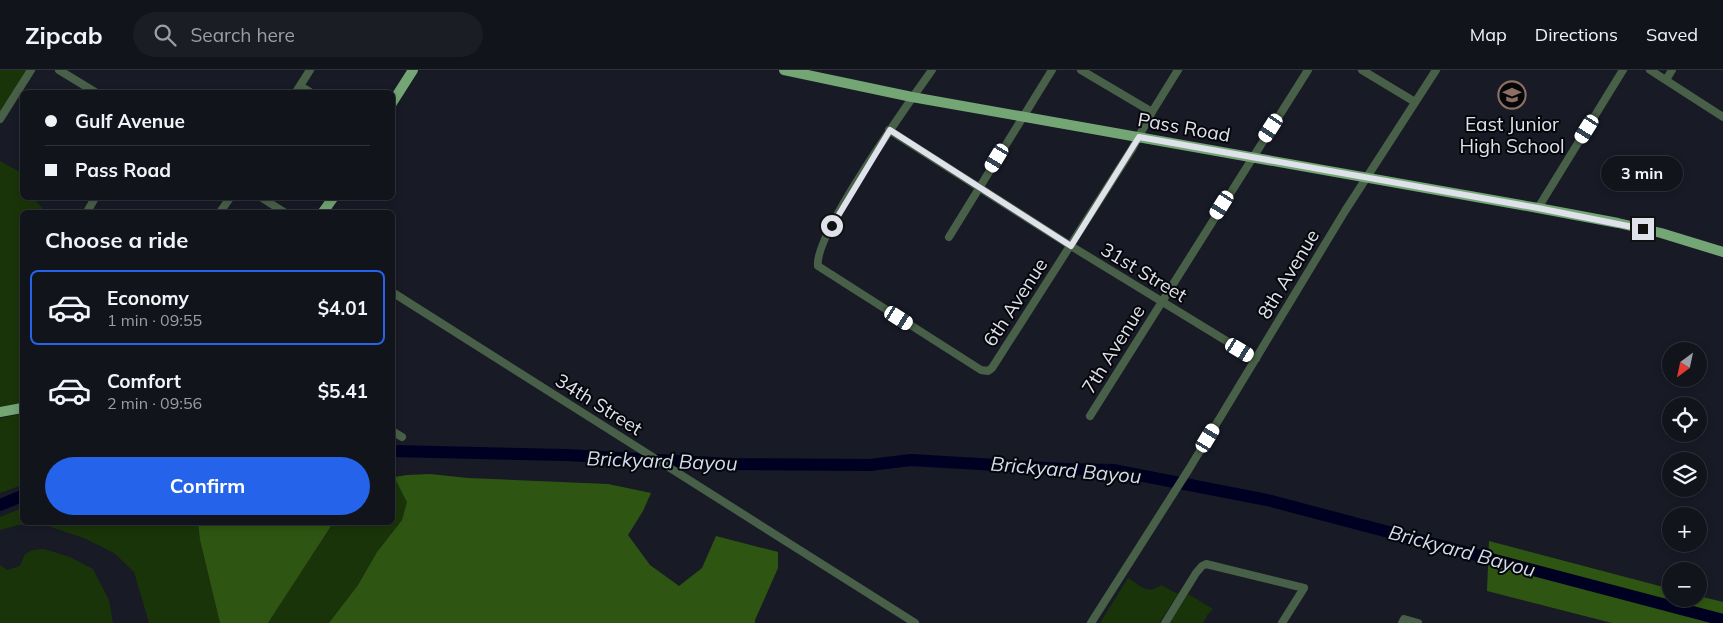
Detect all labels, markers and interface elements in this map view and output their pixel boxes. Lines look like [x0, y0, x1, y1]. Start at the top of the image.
search box [133, 12, 483, 57]
text: Zipcab [25, 20, 103, 50]
icon: search [151, 21, 179, 49]
text: Search here [191, 23, 295, 47]
text: Map [1470, 23, 1507, 46]
text: Directions [1535, 23, 1618, 46]
text: Saved [1646, 23, 1698, 46]
school or university icon: East Junior High School [1497, 80, 1527, 110]
street label: Pass Road [1136, 107, 1232, 147]
text: Gulf Avenue [75, 109, 185, 133]
car [1256, 111, 1285, 145]
place label: East Junior High School [1459, 112, 1565, 158]
car [1572, 112, 1601, 146]
car [982, 141, 1011, 175]
callout: 3 min [1602, 156, 1684, 192]
text: Pass Road [75, 158, 171, 182]
text: 3 min [1621, 163, 1663, 183]
car [1207, 188, 1236, 222]
route start [821, 215, 843, 237]
route end [1632, 218, 1654, 240]
street label: 8th Avenue [1252, 225, 1324, 323]
text: Choose a ride [45, 226, 188, 254]
street label: 31st Street [1097, 237, 1192, 307]
street label: 6th Avenue [978, 253, 1052, 351]
icon: car [47, 285, 92, 330]
text: Economy [107, 286, 189, 310]
text: $4.01 [318, 296, 368, 320]
street label: 7th Avenue [1076, 300, 1150, 398]
car [882, 304, 915, 332]
text: 1 min · 09:55 [107, 310, 202, 330]
car [1223, 336, 1256, 364]
north arrow [1662, 342, 1708, 388]
map controls [1662, 342, 1707, 607]
icon: car [47, 368, 92, 413]
street label: 34th Street [551, 368, 647, 440]
text: Comfort [107, 369, 181, 393]
text: $5.41 [318, 379, 368, 403]
text: 2 min · 09:56 [107, 393, 202, 413]
button: locate [1662, 397, 1707, 442]
car [1193, 421, 1222, 455]
water label: Brickyard Bayou [586, 445, 738, 476]
water label: Brickyard Bayou [990, 450, 1142, 489]
button: layers [1662, 452, 1707, 497]
button: Confirm [45, 457, 370, 515]
button: + [1662, 507, 1707, 552]
water label: Brickyard Bayou [1386, 519, 1538, 582]
button: − [1662, 562, 1707, 607]

